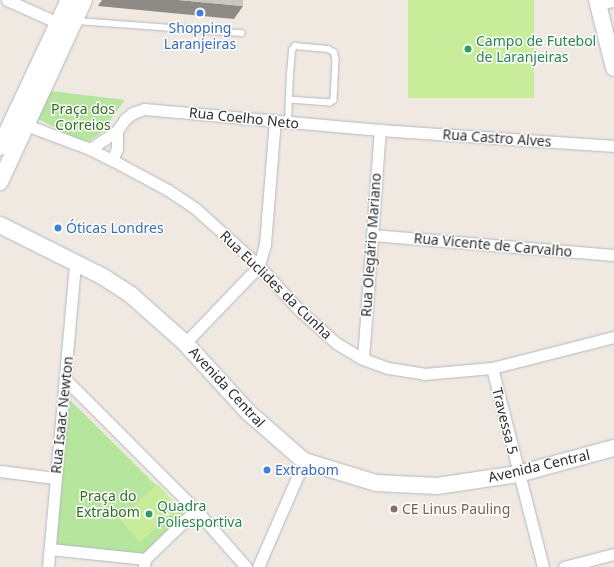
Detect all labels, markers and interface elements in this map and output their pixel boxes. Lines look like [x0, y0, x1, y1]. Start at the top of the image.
marker: Shopping Laranjeiras [195, 8, 205, 18]
place label: Shopping Laranjeiras [164, 20, 236, 52]
place label: Campo de Futebol de Laranjeiras [476, 33, 596, 66]
marker: Campo de Futebol de Laranjeiras [463, 44, 473, 54]
park label: Praça dos Correios [51, 101, 115, 134]
street label: Rua Coelho Neto [188, 104, 300, 132]
street label: Rua Castro Alves [442, 126, 552, 150]
street label: Rua Olegário Mariano [358, 172, 384, 318]
place label: Óticas Londres [66, 220, 164, 236]
marker: Óticas Londres [53, 223, 63, 233]
street label: Rua Euclides da Cunha [217, 227, 335, 343]
street label: Rua Vicente de Carvalho [413, 230, 573, 260]
street label: Avenida Central [185, 343, 269, 431]
street label: Rua Isaac Newton [47, 356, 77, 474]
street label: Travessa 5 [489, 386, 521, 456]
street label: Avenida Central [487, 446, 591, 486]
place label: Extrabom [275, 462, 339, 478]
marker: Extrabom [262, 465, 272, 475]
park label: Praça do Extrabom [76, 488, 140, 520]
place label: Quadra Poliesportiva [157, 498, 242, 530]
place label: CE Linus Pauling [402, 501, 510, 517]
marker: CE Linus Pauling [389, 504, 399, 514]
marker: Quadra Poliesportiva [144, 509, 154, 519]

